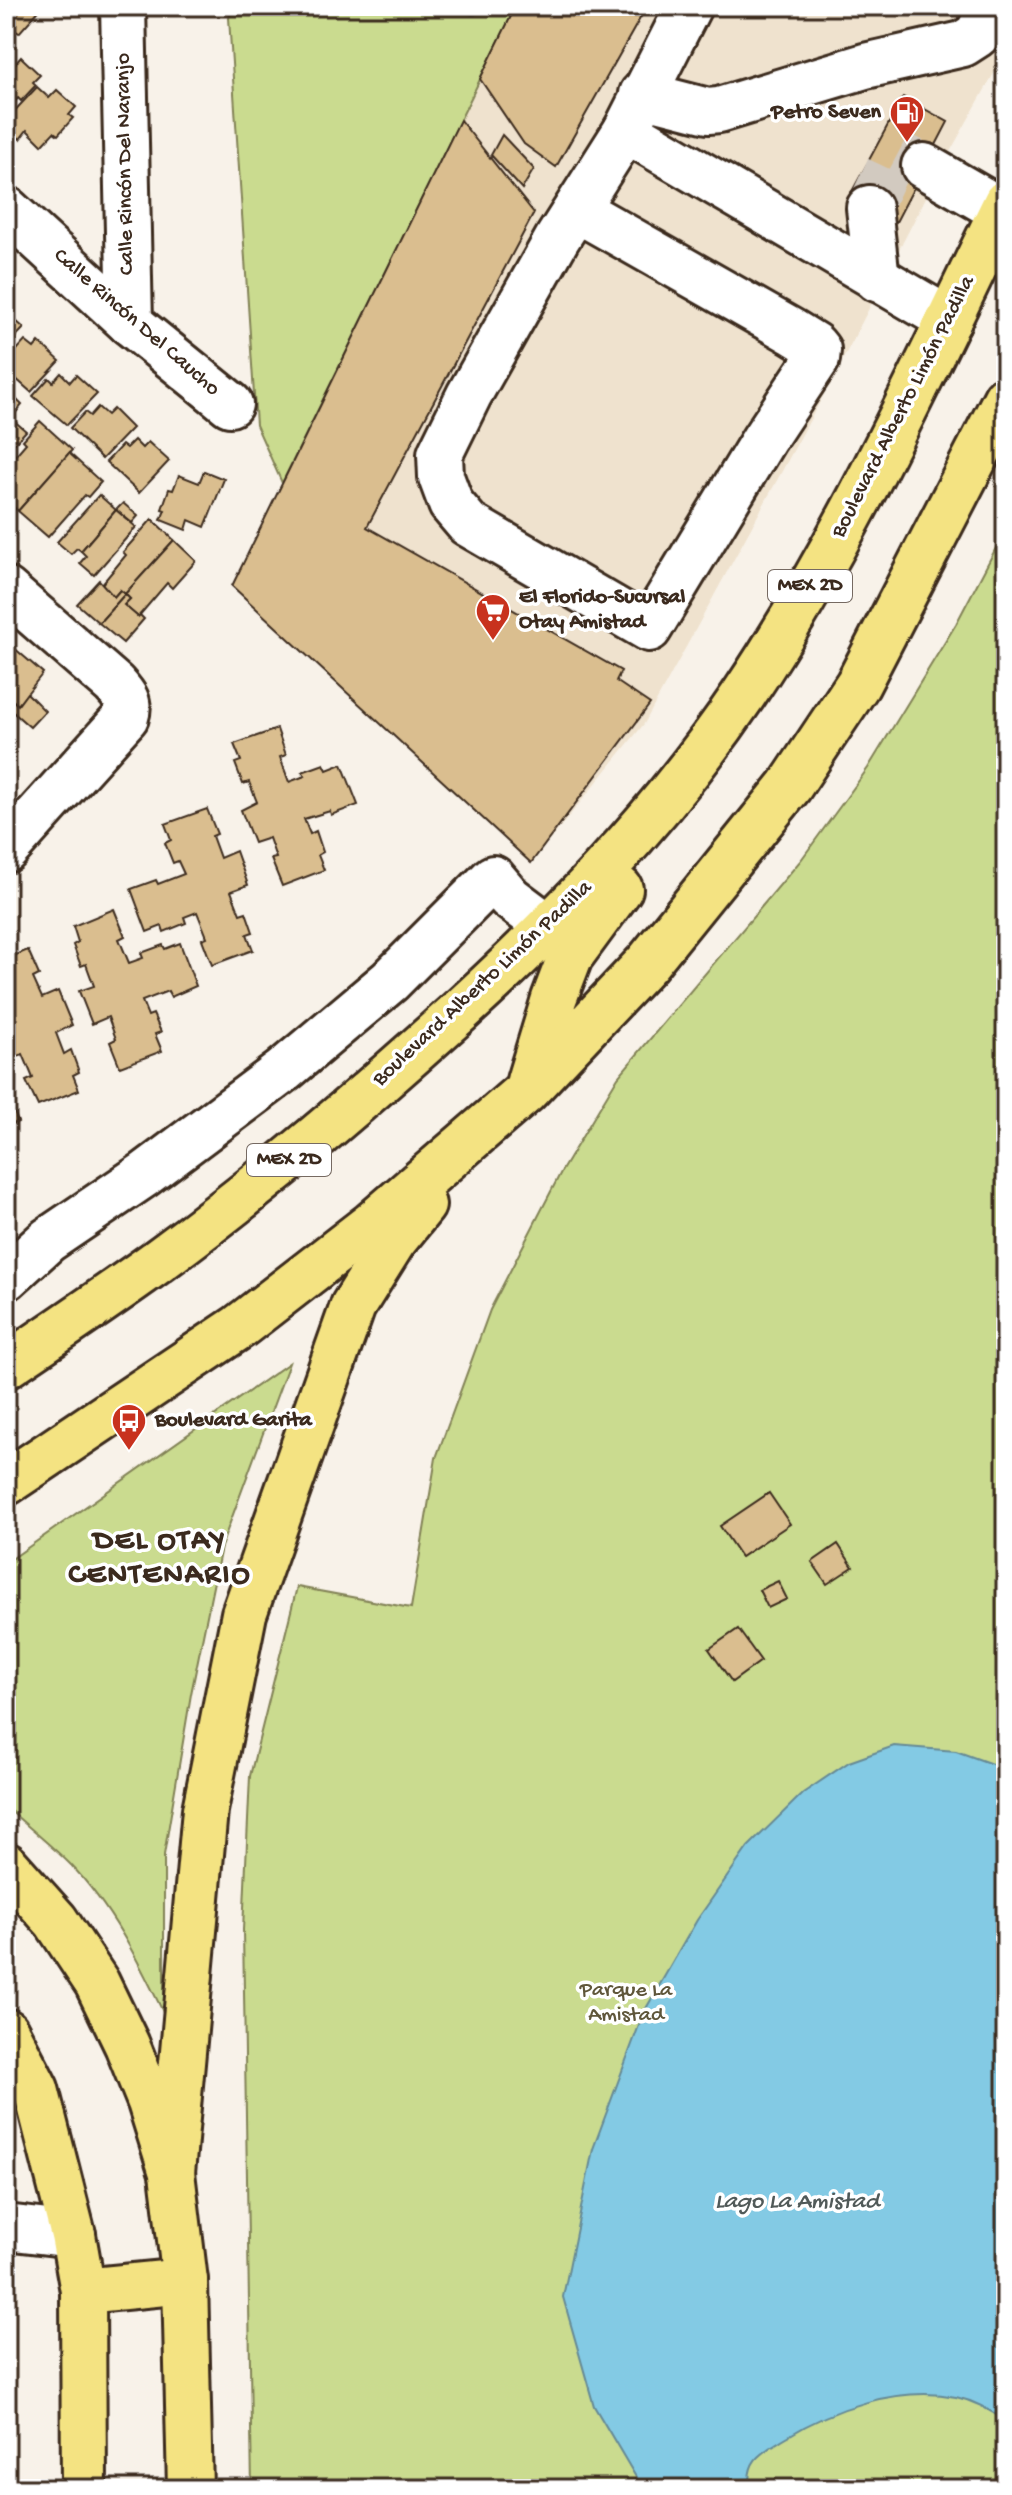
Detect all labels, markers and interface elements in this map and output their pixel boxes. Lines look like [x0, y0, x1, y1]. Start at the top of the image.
street label: Calle Rincón Del Naranjo [111, 53, 141, 275]
fuel station icon: Petro Seven [888, 94, 926, 144]
place label: Petro Seven [770, 100, 882, 126]
street label: Calle Rincón Del Caucho [47, 243, 225, 403]
street label: Boulevard Alberto Limón Padilla [826, 271, 982, 543]
road number: MEX 2D [768, 570, 852, 602]
place label: El Florido-Sucursal Otay Amistad [519, 585, 685, 636]
supermarket icon: El Florido-Sucursal Otay Amistad [474, 592, 512, 642]
street label: Boulevard Alberto Limón Padilla [367, 875, 599, 1093]
road number: MEX 2D [247, 1144, 331, 1176]
bus stop icon: Boulevard Garita [110, 1402, 148, 1452]
place label: Boulevard Garita [154, 1408, 314, 1434]
district label: DEL OTAY CENTENARIO [68, 1525, 252, 1594]
park label: Parque La Amistad [579, 1978, 673, 2029]
water label: Lago La Amistad [715, 2188, 882, 2217]

